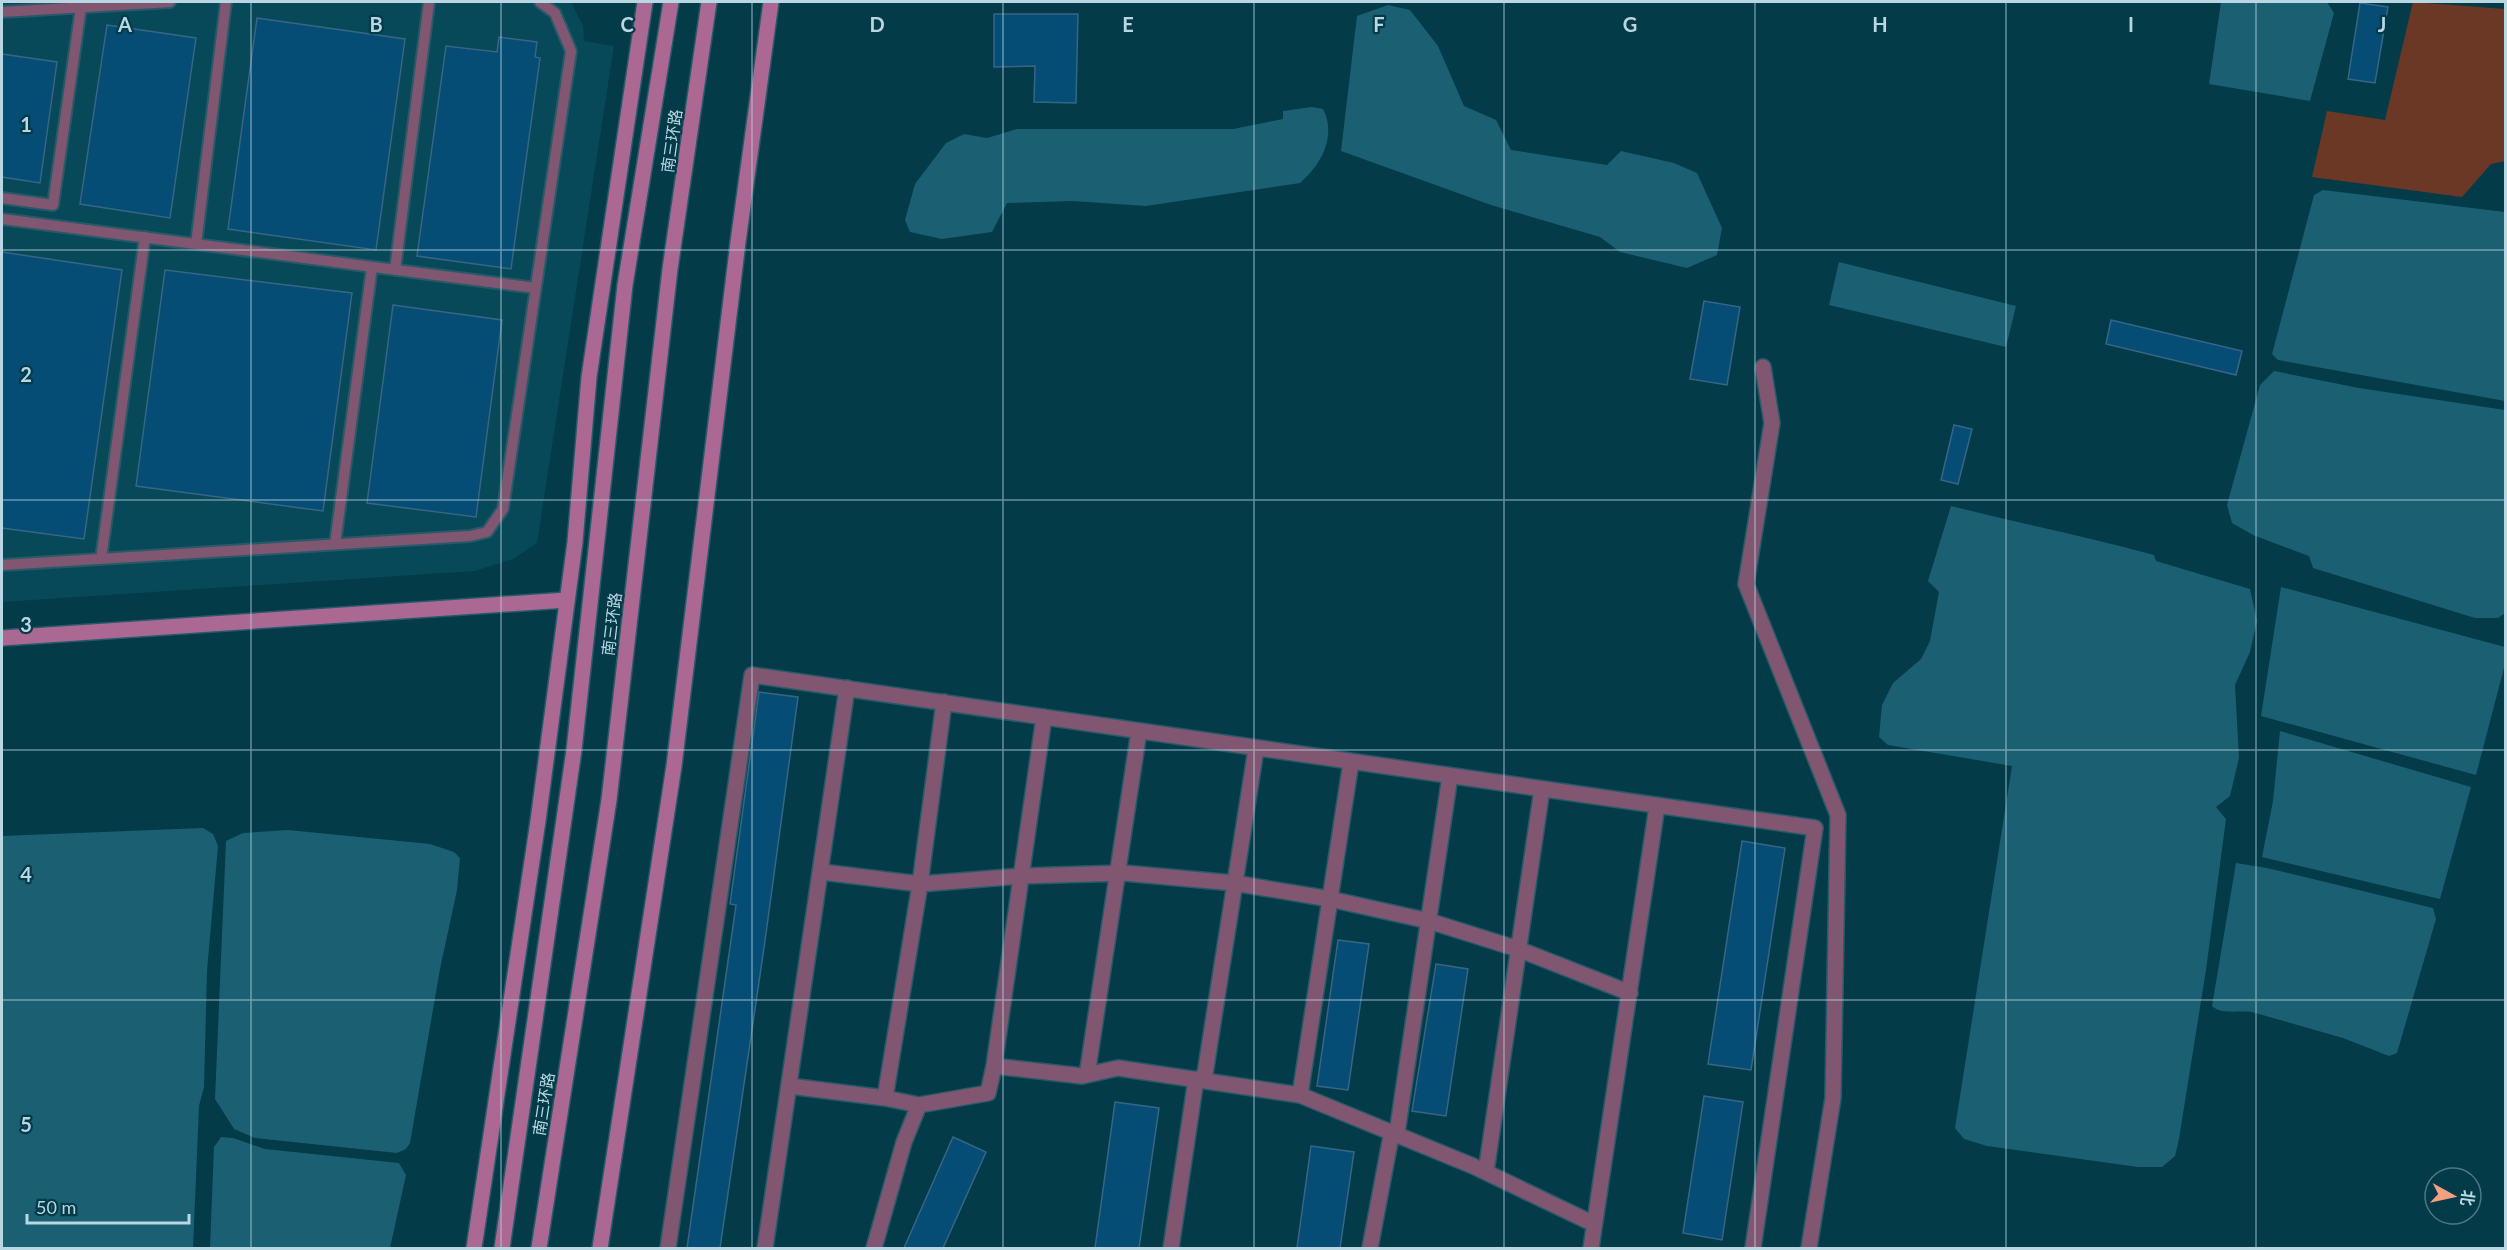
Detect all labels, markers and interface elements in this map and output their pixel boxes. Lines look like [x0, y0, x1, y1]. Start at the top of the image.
text: A [117, 12, 132, 36]
text: B [369, 12, 383, 36]
text: C [620, 12, 634, 36]
text: D [869, 12, 885, 36]
text: E [1122, 12, 1134, 36]
text: F [1373, 12, 1385, 36]
text: G [1623, 12, 1637, 36]
text: H [1872, 12, 1888, 36]
text: I [2128, 12, 2134, 36]
text: J [2378, 12, 2386, 36]
street label: 南三环路 [657, 108, 685, 174]
text: 1 [20, 112, 32, 136]
text: 2 [20, 362, 32, 386]
street label: 南三环路 [598, 591, 624, 657]
text: 3 [20, 612, 32, 636]
text: 4 [20, 862, 32, 886]
street label: 南三环路 [529, 1071, 557, 1137]
text: 5 [20, 1112, 32, 1136]
north arrow [2423, 1166, 2483, 1226]
scale bar [27, 1187, 189, 1225]
text: 北 [2458, 1189, 2479, 1207]
text: 50 m [36, 1196, 76, 1218]

